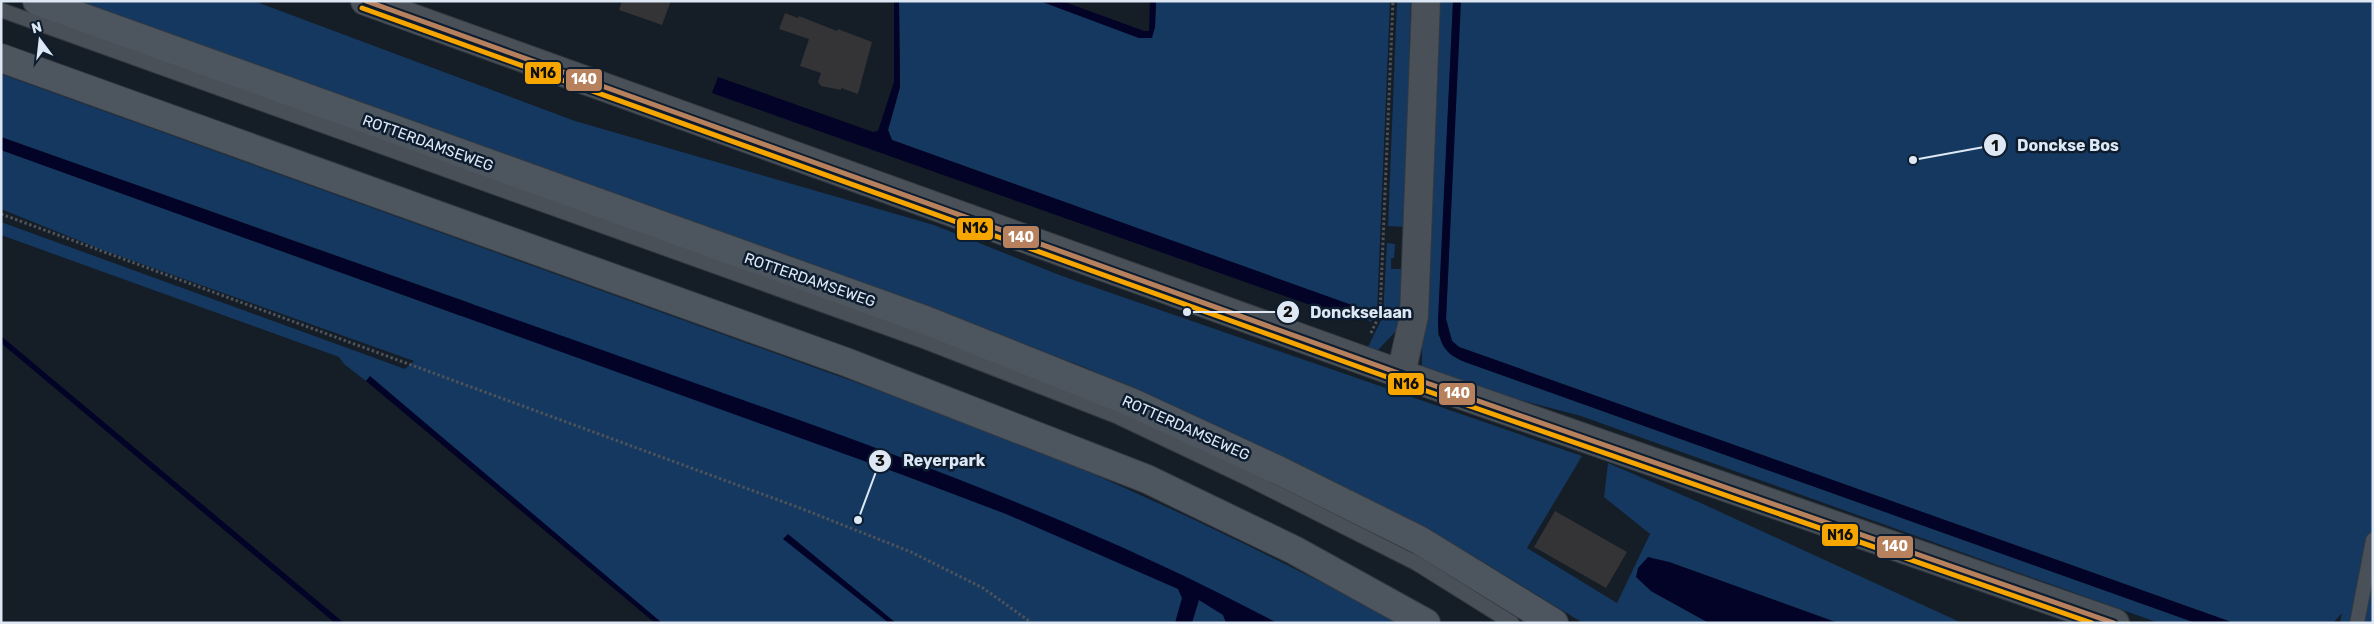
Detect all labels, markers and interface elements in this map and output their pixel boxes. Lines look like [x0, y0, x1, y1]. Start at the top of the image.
north arrow [15, 15, 65, 65]
text: N [30, 18, 44, 37]
line badge: N16 [524, 61, 562, 85]
text: N16 [530, 65, 556, 82]
line badge: 140 [565, 68, 603, 92]
text: 140 [571, 71, 597, 88]
street label: ROTTERDAMSEWEG [360, 111, 496, 175]
callout: Donckse Bos [1982, 130, 2129, 161]
text: Donckse Bos [2017, 136, 2119, 155]
text: 1 [1991, 137, 1999, 155]
line badge: N16 [956, 217, 994, 241]
text: N16 [962, 220, 988, 237]
line badge: 140 [1002, 225, 1040, 249]
text: 140 [1008, 229, 1034, 246]
street label: ROTTERDAMSEWEG [742, 249, 878, 311]
callout: Donckselaan [1275, 296, 1422, 328]
text: 2 [1283, 303, 1293, 321]
text: Donckselaan [1310, 303, 1412, 322]
line badge: N16 [1387, 372, 1425, 396]
text: N16 [1393, 376, 1419, 393]
line badge: 140 [1438, 382, 1476, 406]
text: 140 [1444, 385, 1470, 402]
street label: ROTTERDAMSEWEG [1119, 392, 1253, 464]
callout: Reyerpark [868, 445, 995, 476]
text: Reyerpark [903, 451, 986, 470]
text: 3 [875, 452, 885, 470]
line badge: N16 [1821, 523, 1859, 547]
text: N16 [1827, 527, 1853, 544]
line badge: 140 [1876, 535, 1914, 559]
text: 140 [1882, 538, 1908, 555]

